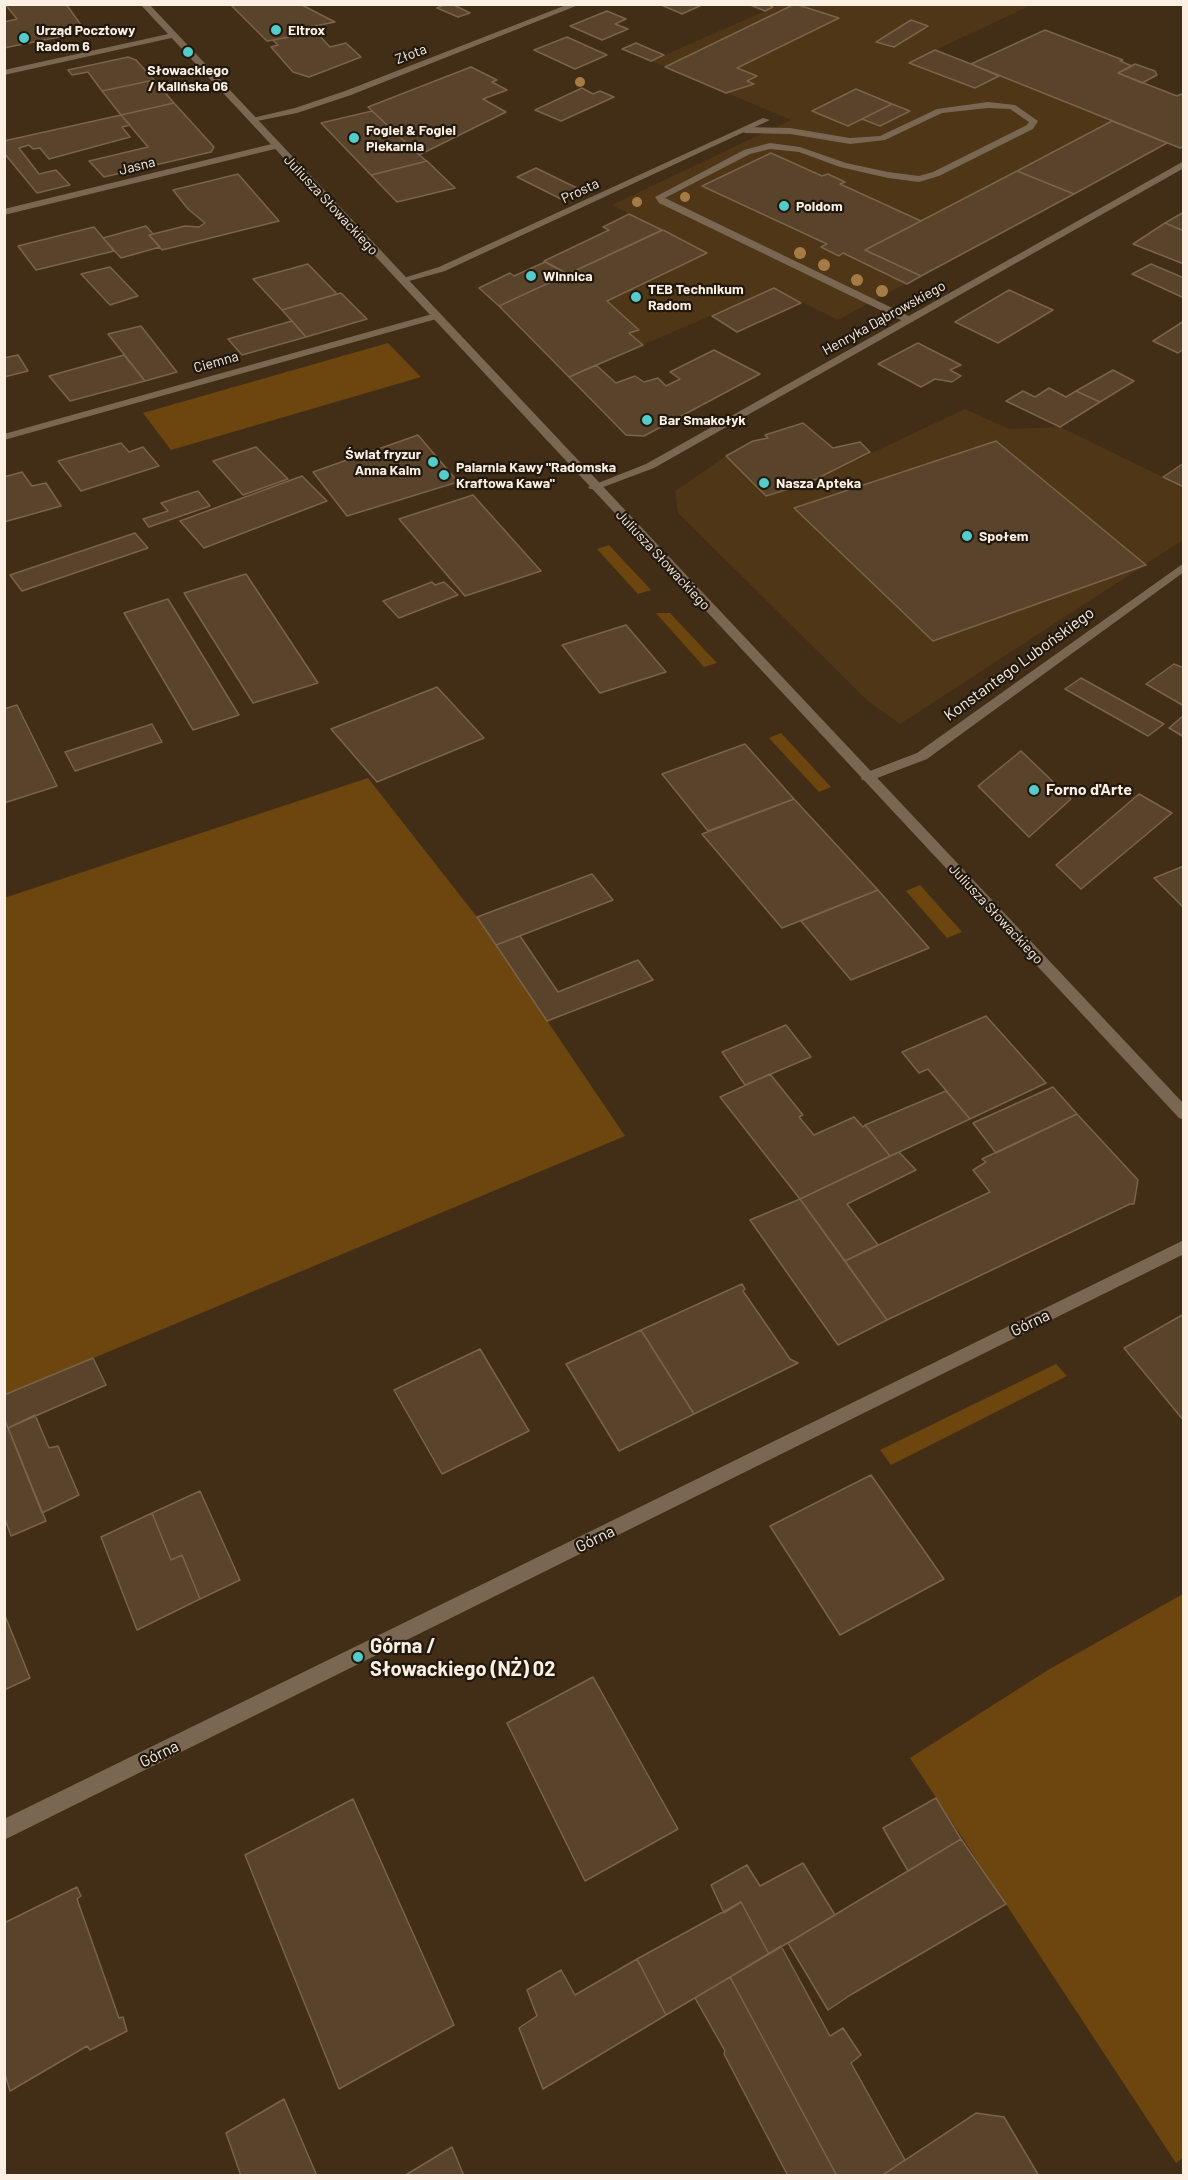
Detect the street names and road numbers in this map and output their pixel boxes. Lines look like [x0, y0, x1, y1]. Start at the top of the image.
street label: Złota [393, 40, 429, 68]
street label: Juliusza Słowackiego [280, 151, 382, 259]
street label: Jasna [117, 153, 157, 179]
street label: Prosta [558, 175, 602, 207]
street label: Henryka Dąbrowskiego [819, 277, 949, 359]
street label: Ciemna [192, 348, 240, 376]
street label: Juliusza Słowackiego [612, 506, 714, 614]
street label: Konstantego Lubońskiego [940, 603, 1098, 725]
street label: Juliusza Słowackiego [945, 860, 1047, 968]
street label: Górna [1007, 1305, 1053, 1341]
street label: Górna [572, 1521, 618, 1557]
street label: Górna [136, 1736, 182, 1772]

